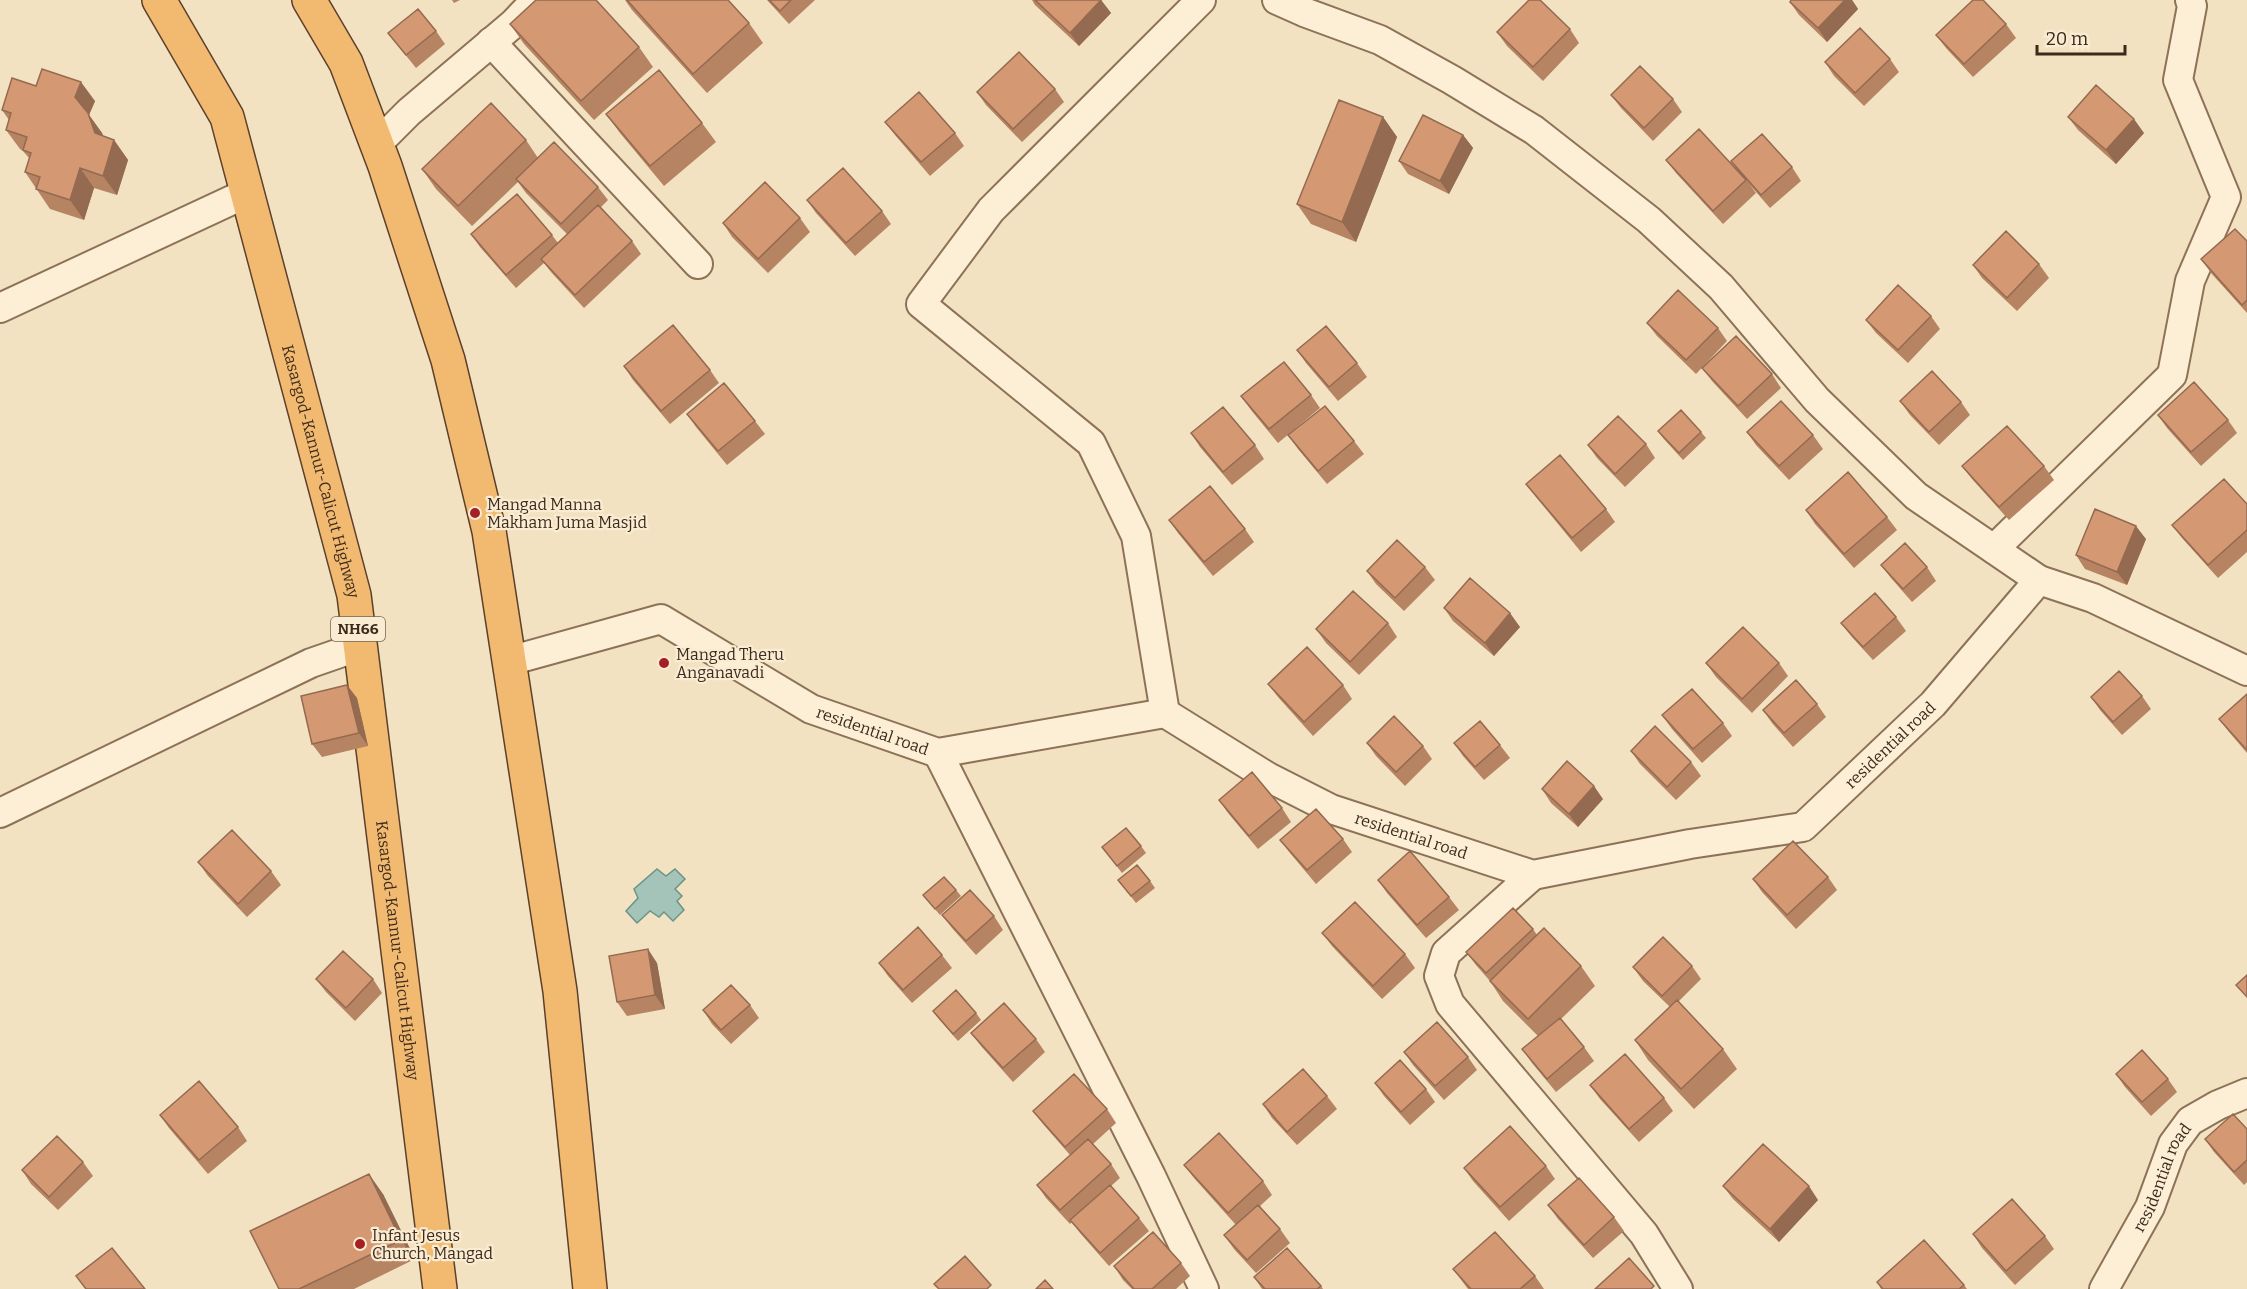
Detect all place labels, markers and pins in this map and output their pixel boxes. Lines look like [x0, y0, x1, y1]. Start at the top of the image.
place label: Mangad Manna Makham Juma Masjid [487, 495, 647, 532]
marker: Mangad Manna Makham Juma Masjid [468, 506, 482, 520]
place label: Mangad Theru Anganavadi [676, 645, 784, 682]
marker: Mangad Theru Anganavadi [657, 656, 671, 670]
place label: Infant Jesus Church, Mangad [372, 1226, 494, 1263]
marker: Infant Jesus Church, Mangad [353, 1237, 367, 1251]

